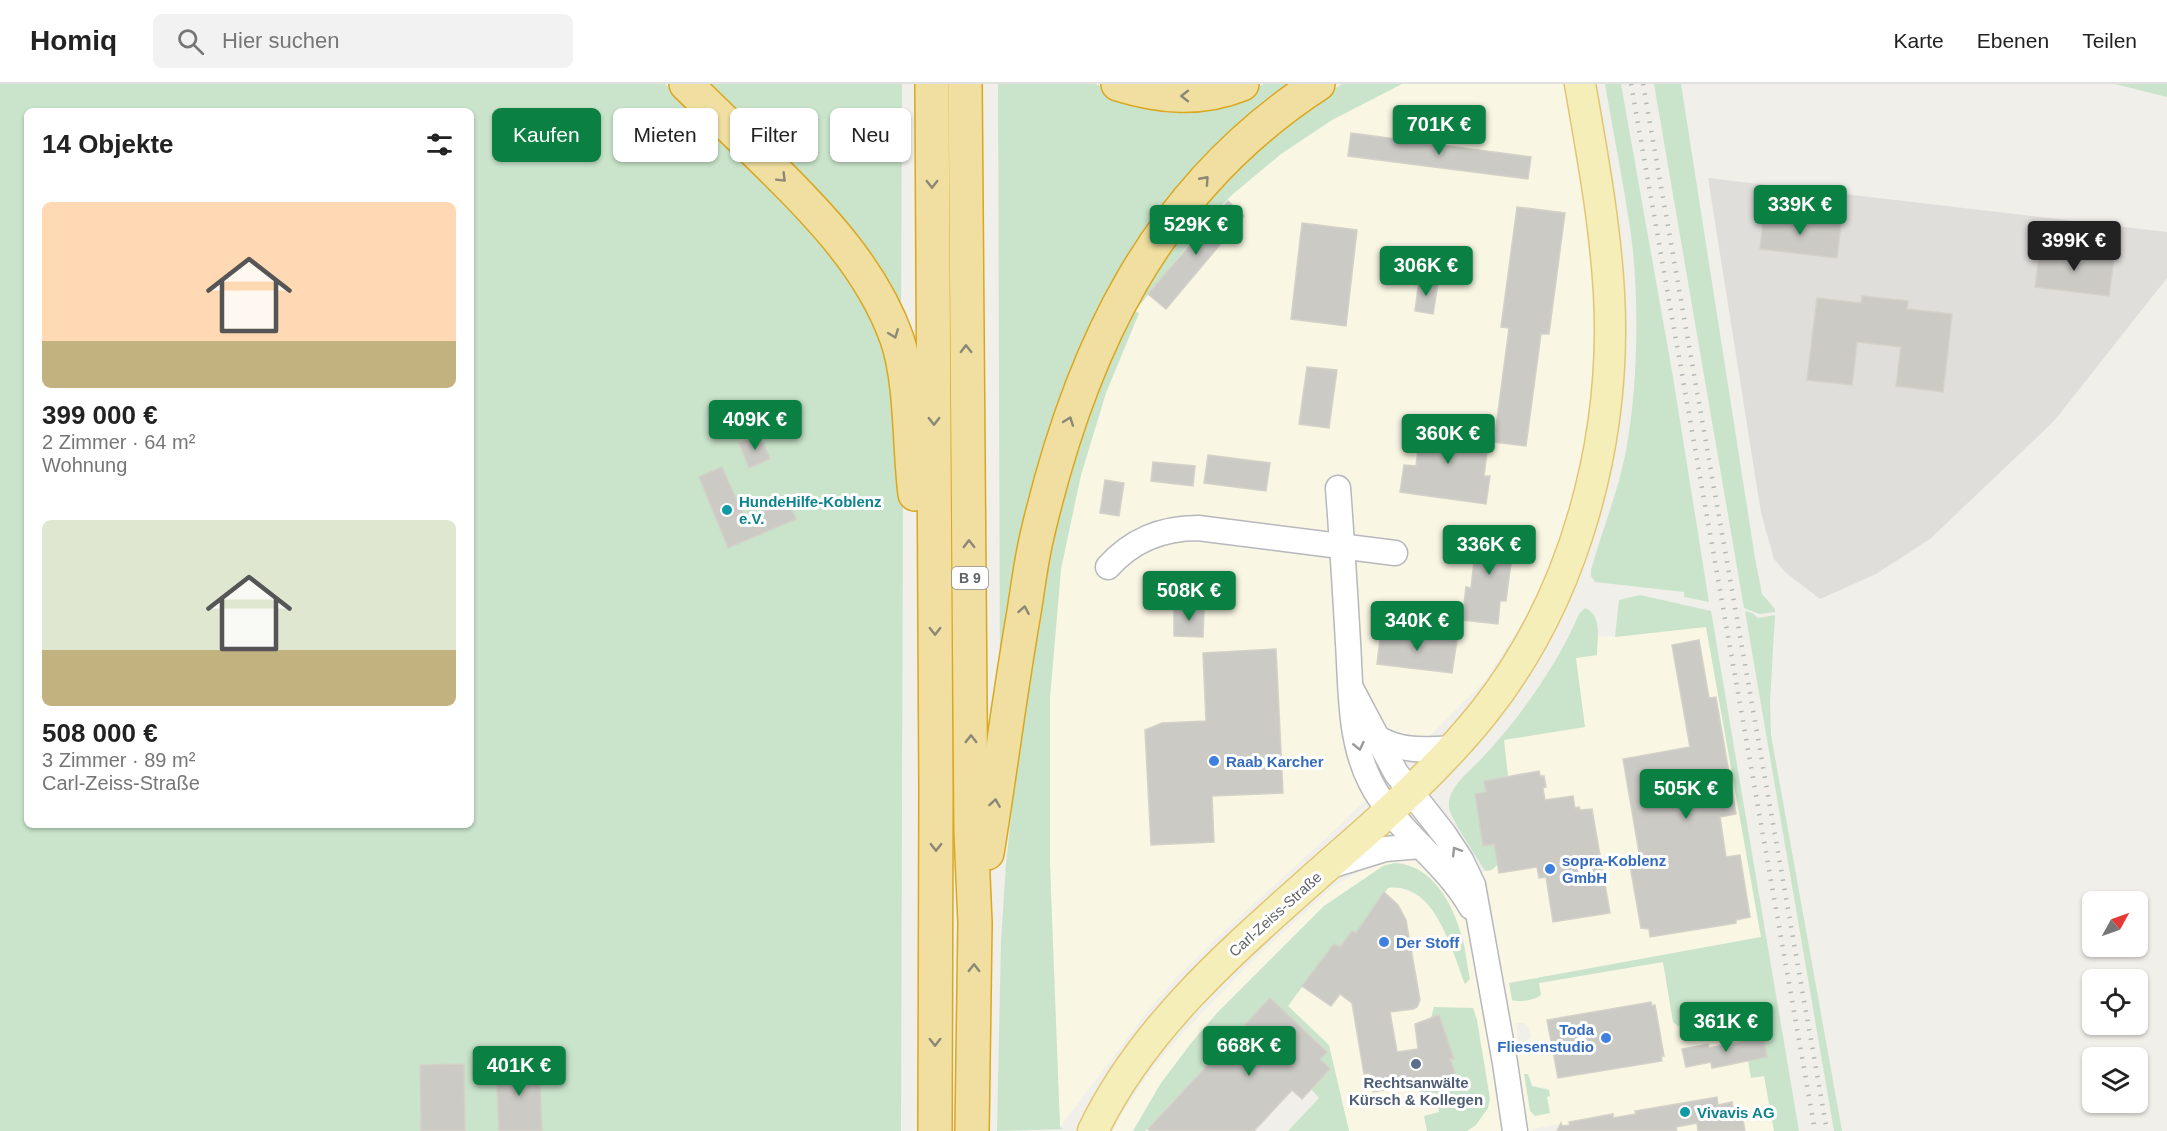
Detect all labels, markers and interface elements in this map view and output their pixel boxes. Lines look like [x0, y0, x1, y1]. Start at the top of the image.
search box [153, 14, 573, 68]
text: Homiq [30, 25, 117, 56]
icon: search [174, 25, 207, 58]
text: Hier suchen [222, 28, 340, 53]
text: Karte [1894, 29, 1944, 52]
text: Ebenen [1977, 29, 2049, 52]
text: Teilen [2082, 29, 2137, 52]
one-way arrow [1181, 90, 1190, 102]
pin: 701K € [1390, 105, 1488, 156]
chip: Kaufen [492, 108, 601, 162]
chip: Mieten [613, 108, 718, 162]
chip: Filter [730, 108, 818, 162]
chip: Neu [830, 108, 911, 162]
text: 701K € [1407, 113, 1471, 135]
icon: filters [423, 128, 456, 161]
text: 14 Objekte [42, 129, 174, 159]
one-way arrow [774, 170, 785, 181]
one-way arrow [1198, 176, 1209, 187]
one-way arrow [926, 180, 938, 189]
pin: 339K € [1751, 185, 1849, 236]
text: 339K € [1768, 193, 1832, 215]
pin: 529K € [1147, 205, 1245, 256]
text: 529K € [1164, 213, 1228, 235]
pin: 399K € [2025, 221, 2123, 272]
text: 399K € [2042, 229, 2106, 251]
icon: home [195, 241, 303, 349]
pin: 306K € [1377, 246, 1475, 297]
text: 306K € [1394, 254, 1458, 276]
one-way arrow [887, 329, 900, 339]
one-way arrow [960, 344, 973, 353]
text: 399 000 € [42, 400, 158, 430]
pin: 409K € [706, 400, 804, 451]
text: 409K € [723, 408, 787, 430]
pin: 360K € [1399, 414, 1497, 465]
one-way arrow [1061, 416, 1074, 427]
one-way arrow [928, 417, 940, 426]
text: 360K € [1416, 422, 1480, 444]
text: 2 Zimmer · 64 m² [42, 431, 195, 453]
text: Wohnung [42, 454, 127, 476]
place label: HundeHilfe-Koblenz e.V. [739, 493, 882, 527]
marker: HundeHilfe-Koblenz e.V. [720, 503, 734, 517]
pin: 336K € [1440, 525, 1538, 576]
text: 336K € [1457, 533, 1521, 555]
one-way arrow [963, 539, 976, 548]
icon: home [195, 559, 303, 667]
road number: B 9 [952, 567, 988, 589]
pin: 508K € [1140, 571, 1238, 622]
text: 508K € [1157, 579, 1221, 601]
pin: 340K € [1368, 601, 1466, 652]
one-way arrow [1017, 606, 1030, 616]
text: 340K € [1385, 609, 1449, 631]
one-way arrow [929, 627, 941, 636]
text: 508 000 € [42, 718, 158, 748]
one-way arrow [965, 734, 977, 743]
one-way arrow [1351, 741, 1364, 751]
text: 3 Zimmer · 89 m² [42, 749, 195, 771]
place label: Raab Karcher [1226, 753, 1324, 770]
marker: Raab Karcher [1207, 754, 1221, 768]
pin: 505K € [1637, 769, 1735, 820]
text: Carl-Zeiss-Straße [42, 772, 200, 794]
text: 505K € [1654, 777, 1718, 799]
one-way arrow [988, 798, 1001, 808]
one-way arrow [930, 843, 942, 852]
one-way arrow [1451, 847, 1463, 857]
place label: sopra-Koblenz GmbH [1562, 852, 1666, 886]
marker: sopra-Koblenz GmbH [1543, 862, 1557, 876]
street label: Carl-Zeiss-Straße [1225, 868, 1325, 960]
north arrow [2082, 891, 2148, 957]
map controls [2082, 891, 2148, 1113]
place label: Der Stoff [1396, 934, 1460, 951]
marker: Der Stoff [1377, 935, 1391, 949]
one-way arrow [968, 963, 980, 972]
button: locate [2082, 969, 2148, 1035]
pin: 361K € [1677, 1002, 1775, 1053]
text: 361K € [1694, 1010, 1758, 1032]
place label: Toda Fliesenstudio [1497, 1021, 1595, 1055]
pin: 668K € [1200, 1026, 1298, 1077]
marker: Toda Fliesenstudio [1599, 1031, 1613, 1045]
text: 668K € [1217, 1034, 1281, 1056]
one-way arrow [929, 1038, 941, 1047]
pin: 401K € [470, 1046, 568, 1097]
button: layers [2082, 1047, 2148, 1113]
text: 401K € [487, 1054, 551, 1076]
marker: Rechtsanwälte Kürsch & Kollegen [1409, 1057, 1423, 1071]
place label: Rechtsanwälte Kürsch & Kollegen [1349, 1074, 1483, 1108]
place label: Vivavis AG [1697, 1104, 1775, 1121]
marker: Vivavis AG [1678, 1105, 1692, 1119]

